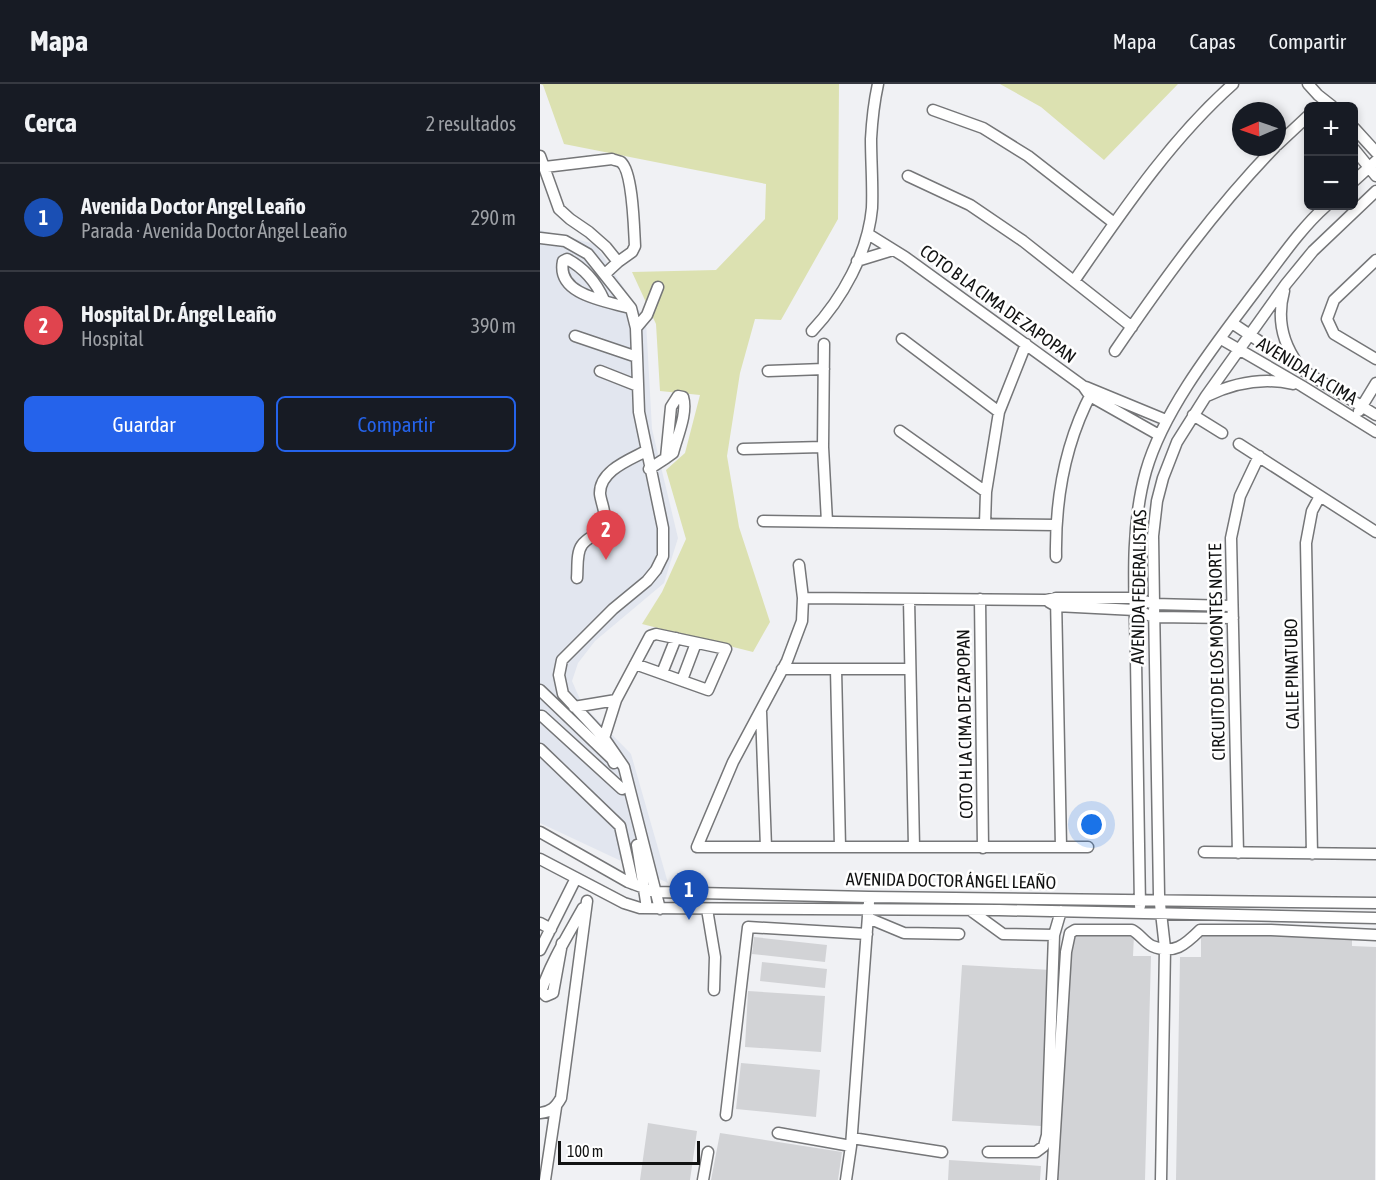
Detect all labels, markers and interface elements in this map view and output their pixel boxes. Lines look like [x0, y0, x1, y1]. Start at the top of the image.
text: Mapa [30, 25, 88, 57]
text: Mapa [1113, 29, 1156, 53]
text: Capas [1189, 29, 1236, 53]
text: Compartir [1269, 29, 1346, 53]
north arrow [1232, 102, 1286, 156]
map controls [1304, 102, 1358, 210]
button: + [1304, 102, 1358, 156]
text: Cerca [24, 108, 77, 138]
text: 2 resultados [426, 112, 516, 135]
button: − [1304, 156, 1358, 210]
text: Avenida Doctor Angel Leaño [81, 193, 306, 219]
text: 1 [39, 206, 48, 229]
text: 290 m [471, 206, 516, 229]
text: Parada · Avenida Doctor Ángel Leaño [81, 219, 347, 242]
street label: COTO B LA CIMA DE ZAPOPAN [916, 240, 1080, 367]
text: Hospital Dr. Ángel Leaño [81, 301, 277, 327]
text: 2 [39, 314, 48, 337]
text: 390 m [471, 314, 516, 337]
text: Hospital [81, 327, 144, 350]
street label: AVENIDA LA CIMA [1253, 332, 1361, 409]
button: Guardar [24, 396, 264, 452]
button: Compartir [276, 396, 516, 452]
street label: AVENIDA FEDERALISTAS [1127, 509, 1150, 665]
pin: 2 [586, 510, 626, 560]
street label: CIRCUITO DE LOS MONTES NORTE [1204, 543, 1229, 761]
street label: CALLE PINATUBO [1280, 618, 1303, 730]
street label: COTO H LA CIMA DE ZAPOPAN [952, 629, 977, 819]
your location [1077, 810, 1106, 839]
street label: AVENIDA DOCTOR ÁNGEL LEAÑO [846, 868, 1056, 893]
pin: 1 [670, 870, 708, 920]
scale bar [558, 1138, 700, 1166]
text: 100 m [567, 1142, 603, 1160]

